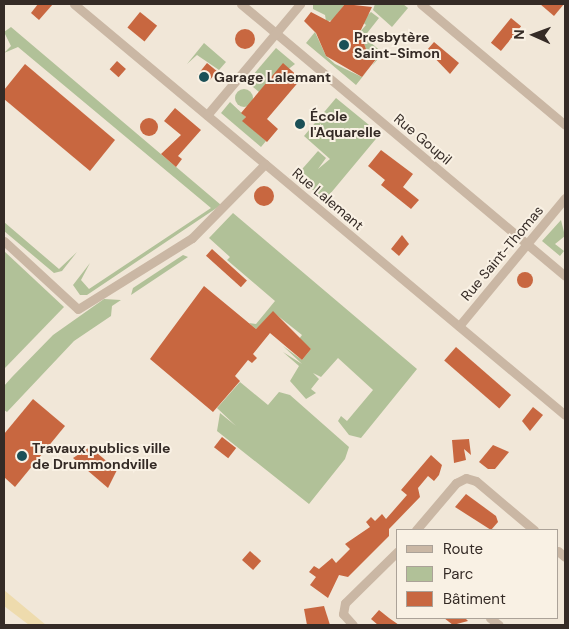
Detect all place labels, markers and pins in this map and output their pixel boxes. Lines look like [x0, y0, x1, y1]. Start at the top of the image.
place label: Presbytère Saint-Simon [354, 29, 440, 62]
marker: Presbytère Saint-Simon [338, 39, 350, 51]
place label: Garage Lalemant [214, 69, 331, 85]
marker: Garage Lalemant [198, 71, 210, 83]
place label: École l'Aquarelle [310, 108, 381, 140]
marker: École l'Aquarelle [294, 118, 306, 130]
place label: Travaux publics ville de Drummondville [32, 440, 170, 472]
marker: Travaux publics ville de Drummondville [16, 450, 28, 462]

